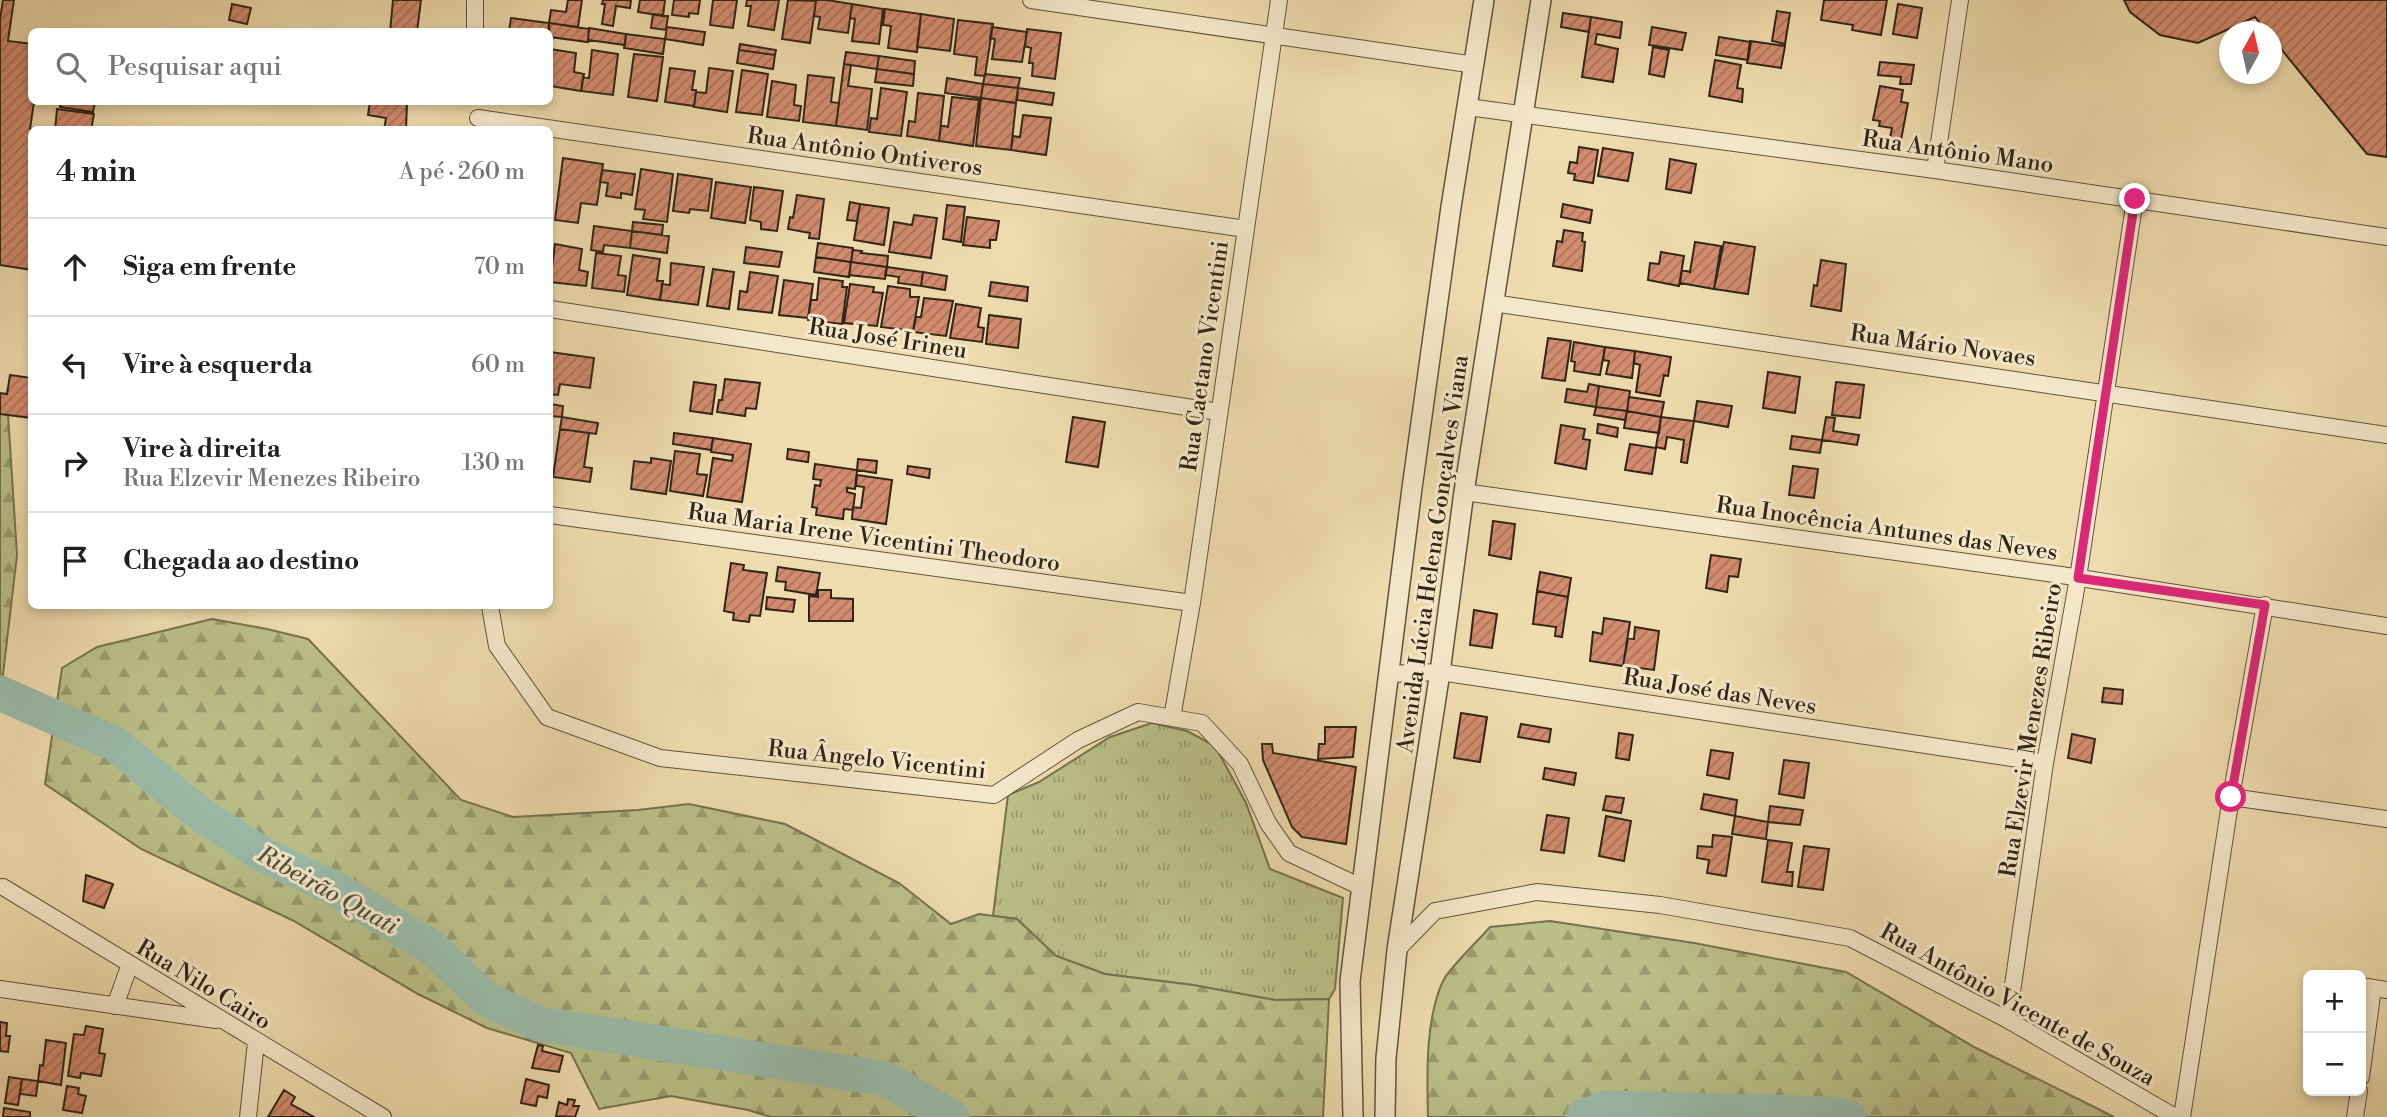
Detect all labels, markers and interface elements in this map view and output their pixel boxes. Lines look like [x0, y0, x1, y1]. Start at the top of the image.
north arrow [2219, 21, 2282, 84]
search box [28, 28, 553, 105]
icon: search [52, 48, 90, 86]
text: Pesquisar aqui [108, 51, 282, 83]
street label: Rua Antônio Ontiveros [745, 122, 984, 182]
street label: Rua Antônio Mano [1860, 125, 2055, 179]
text: 4 min [56, 153, 136, 191]
text: A pé · 260 m [399, 158, 525, 186]
route end [2119, 183, 2150, 214]
street label: Rua Caetano Vicentini [1175, 239, 1235, 473]
icon: ahead [56, 248, 94, 286]
text: Siga em frente [123, 251, 296, 283]
text: 70 m [474, 253, 525, 281]
street label: Rua José Irineu [807, 313, 969, 365]
street label: Rua Mário Novaes [1848, 319, 2037, 373]
icon: left [56, 346, 94, 384]
text: Vire à esquerda [123, 349, 313, 381]
text: 60 m [471, 351, 525, 379]
street label: Avenida Lúcia Helena Gonçalves Viana [1391, 353, 1475, 756]
text: Vire à direita [123, 433, 281, 465]
icon: right [56, 444, 94, 482]
text: 130 m [462, 449, 525, 477]
text: Rua Elzevir Menezes Ribeiro [123, 465, 420, 493]
street label: Rua Inocência Antunes das Neves [1714, 491, 2060, 567]
street label: Rua Maria Irene Vicentini Theodoro [686, 498, 1062, 578]
icon: arrive [56, 542, 94, 580]
text: Chegada ao destino [123, 545, 359, 577]
street label: Rua Elzevir Menezes Ribeiro [1994, 581, 2068, 879]
street label: Rua José das Neves [1621, 663, 1818, 721]
street label: Rua Ângelo Vicentini [766, 733, 988, 785]
route start [2215, 781, 2246, 812]
water label: Ribeirão Quati [251, 839, 404, 942]
street label: Rua Antônio Vicente de Souza [1875, 917, 2160, 1092]
street label: Rua Nilo Cairo [131, 934, 276, 1036]
map controls [2303, 970, 2366, 1096]
button: + [2303, 970, 2366, 1033]
button: − [2303, 1033, 2366, 1096]

